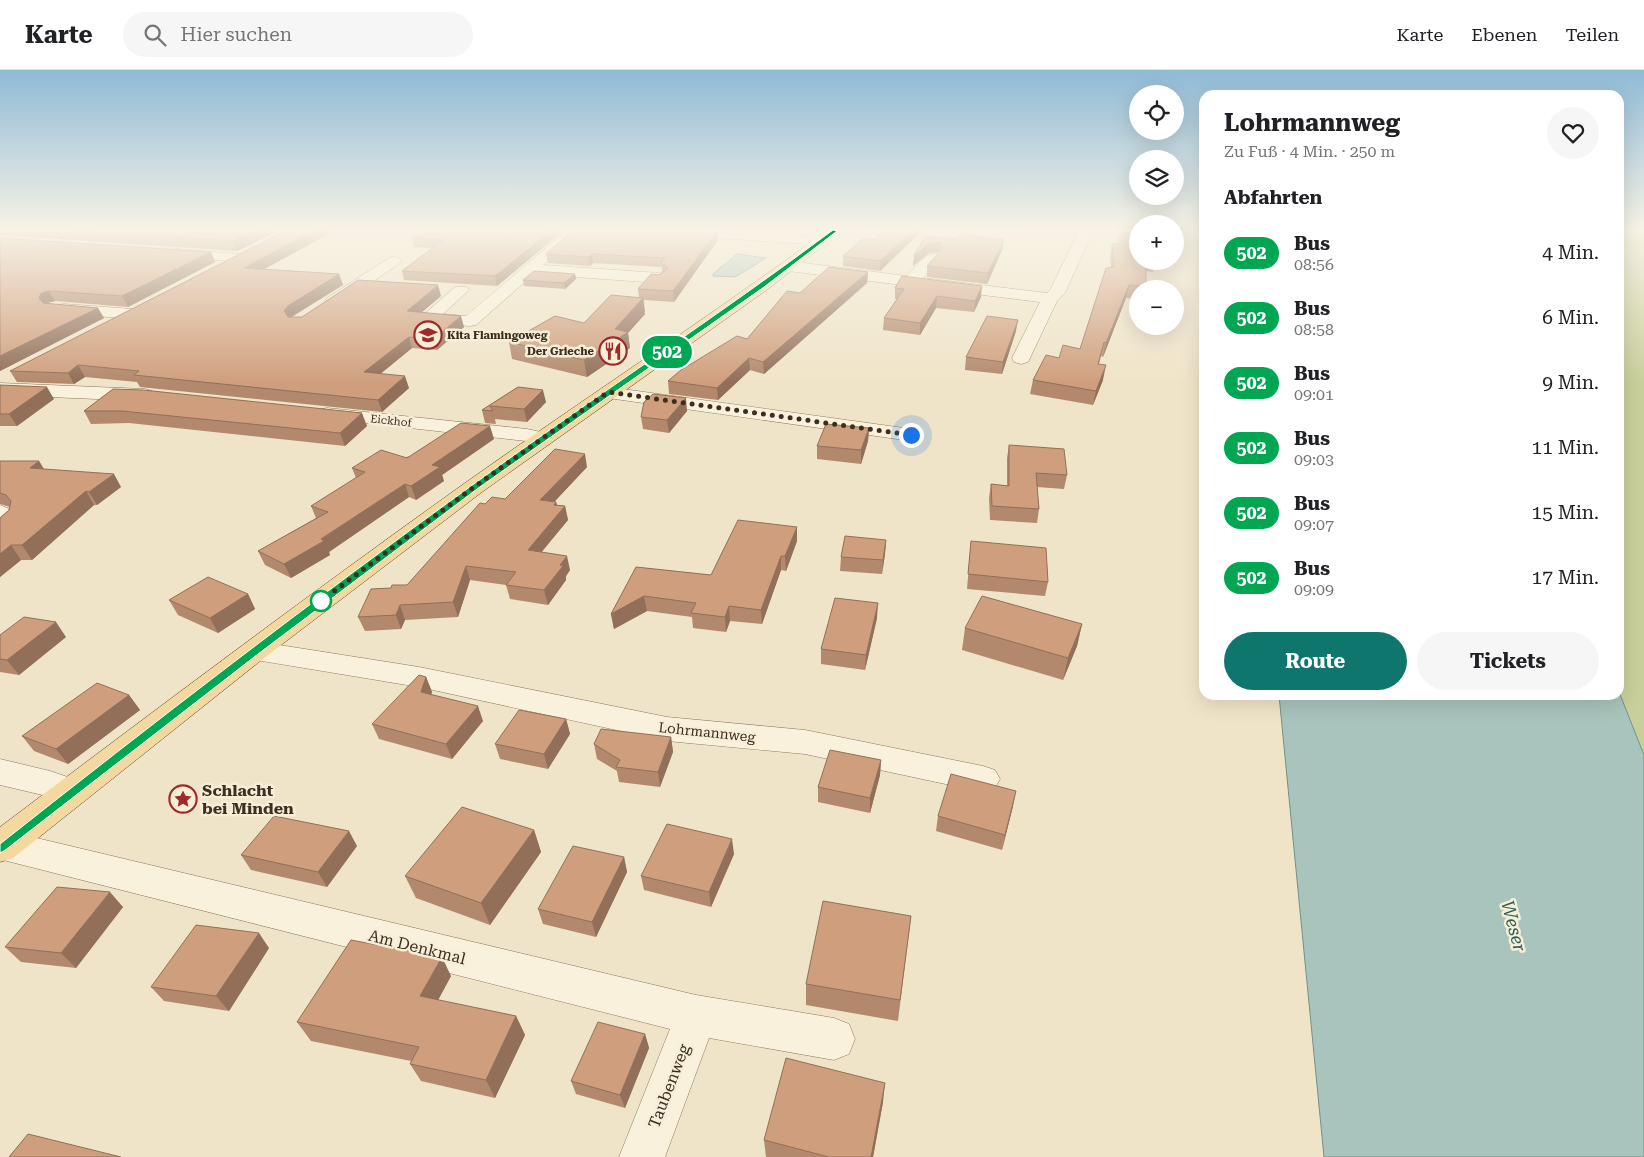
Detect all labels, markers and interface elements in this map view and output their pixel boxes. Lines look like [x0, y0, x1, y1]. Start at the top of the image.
search box [123, 12, 473, 57]
text: Karte [25, 21, 93, 49]
icon: search [141, 21, 169, 49]
text: Hier suchen [181, 23, 292, 46]
text: Karte [1397, 24, 1443, 45]
text: Ebenen [1471, 24, 1537, 45]
text: Teilen [1565, 24, 1619, 45]
map controls [1129, 85, 1184, 335]
button: locate [1129, 85, 1184, 140]
button: heart [1547, 107, 1599, 159]
text: Lohrmannweg [1224, 109, 1400, 137]
text: Zu Fuß · 4 Min. · 250 m [1224, 142, 1395, 161]
button: layers [1129, 150, 1184, 205]
text: Abfahrten [1224, 186, 1322, 209]
button: + [1129, 215, 1184, 270]
text: Bus [1294, 232, 1330, 255]
text: 4 Min. [1542, 241, 1599, 264]
text: 502 [1236, 242, 1267, 263]
text: 08:56 [1294, 255, 1334, 274]
button: − [1129, 280, 1184, 335]
text: Bus [1294, 297, 1330, 320]
text: 6 Min. [1542, 306, 1599, 329]
text: 502 [1236, 307, 1267, 328]
school or university icon: Kita Flamingoweg [413, 320, 443, 350]
text: 08:58 [1294, 320, 1334, 339]
place label: Kita Flamingoweg [447, 329, 548, 342]
restaurant icon: Der Grieche [598, 336, 628, 366]
line badge: 502 [638, 336, 696, 368]
text: 502 [652, 341, 682, 362]
place label: Der Grieche [527, 345, 595, 358]
text: Bus [1294, 362, 1330, 385]
text: 9 Min. [1542, 371, 1599, 394]
text: 502 [1236, 372, 1267, 393]
text: 09:01 [1294, 385, 1334, 404]
street label: Eickhof [370, 412, 413, 430]
your location [899, 423, 924, 448]
text: Bus [1294, 427, 1330, 450]
text: 11 Min. [1532, 436, 1599, 459]
text: 502 [1236, 437, 1267, 458]
text: 09:03 [1294, 450, 1334, 469]
text: Bus [1294, 492, 1330, 515]
text: 15 Min. [1532, 501, 1599, 524]
text: 502 [1236, 502, 1267, 523]
text: 09:07 [1294, 515, 1334, 534]
text: Bus [1294, 557, 1330, 580]
text: 17 Min. [1532, 566, 1599, 589]
text: 502 [1236, 567, 1267, 588]
text: 09:09 [1294, 580, 1334, 599]
unlabelled marker [310, 590, 332, 612]
button: Route [1224, 632, 1407, 690]
button: Tickets [1417, 632, 1599, 690]
street label: Lohrmannweg [658, 719, 756, 745]
place label: Schlacht bei Minden [202, 781, 294, 818]
place icon: Schlacht bei Minden [168, 784, 198, 814]
water label: Weser [1497, 898, 1531, 954]
street label: Am Denkmal [366, 926, 468, 968]
street label: Taubenweg [644, 1041, 694, 1131]

